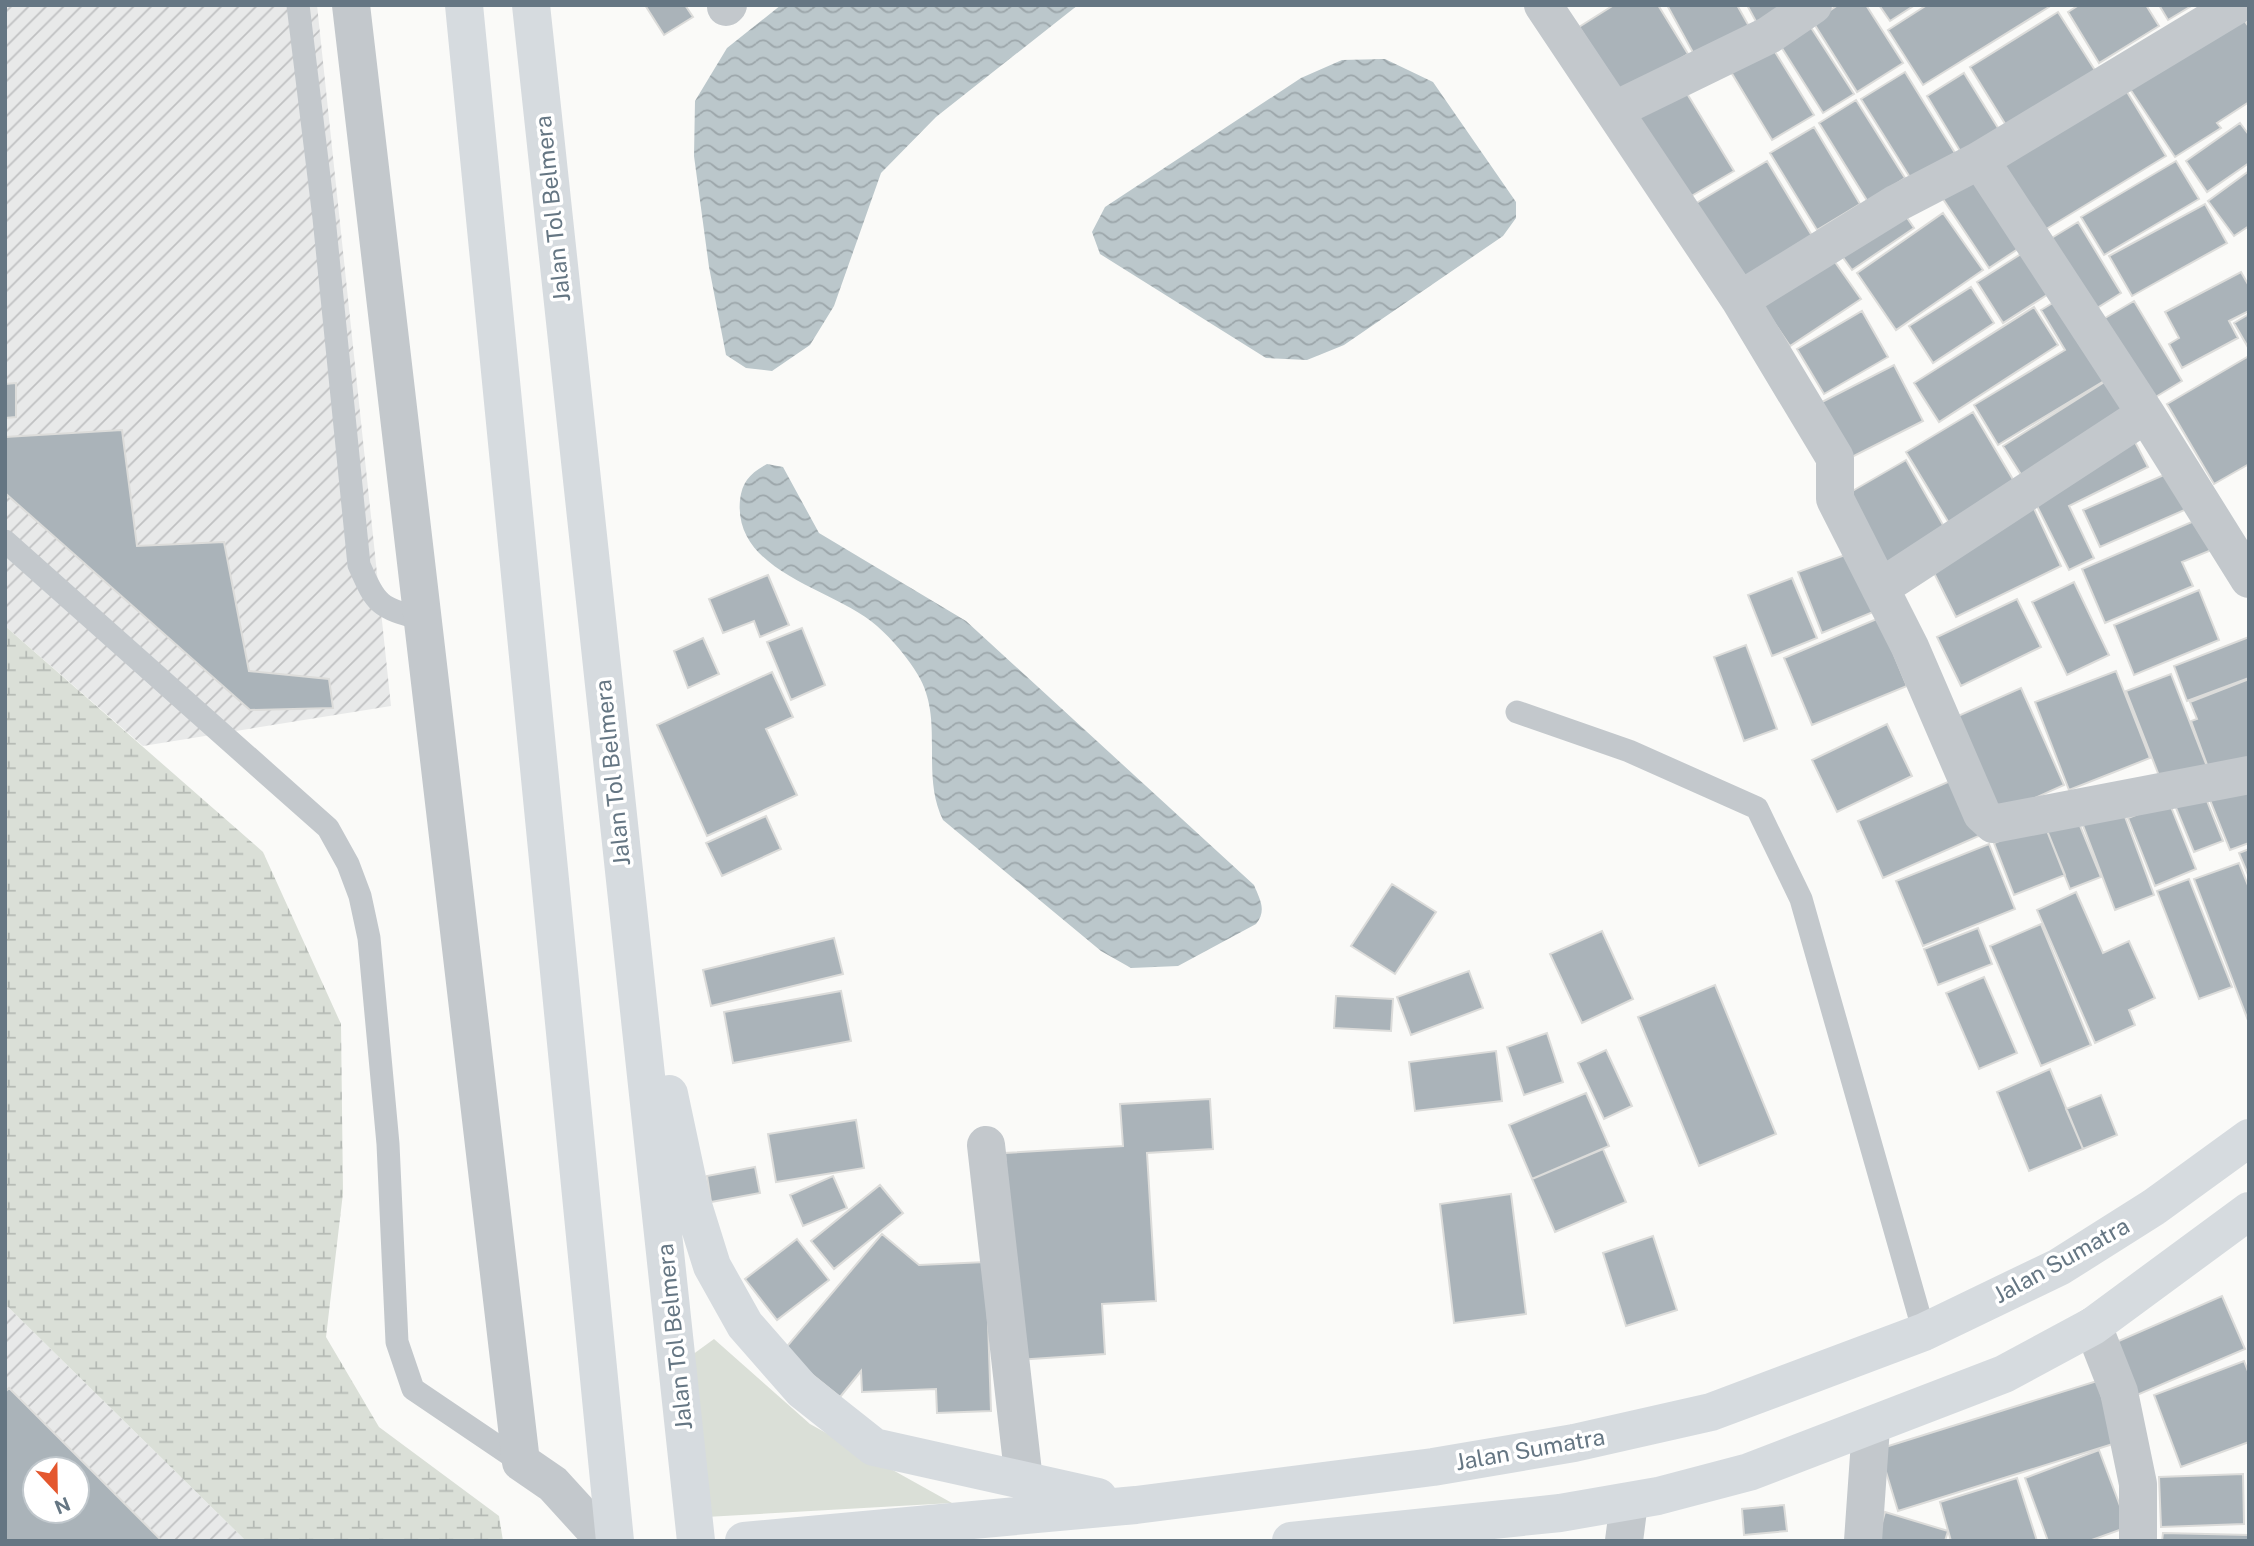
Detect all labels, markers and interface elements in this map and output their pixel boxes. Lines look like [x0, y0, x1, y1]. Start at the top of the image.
street label: Jalan Tol Belmera [529, 114, 575, 304]
street label: Jalan Tol Belmera [589, 678, 635, 868]
street label: Jalan Sumatra [1988, 1212, 2134, 1308]
street label: Jalan Tol Belmera [651, 1242, 697, 1432]
street label: Jalan Sumatra [1453, 1423, 1607, 1475]
north arrow [21, 1455, 91, 1525]
text: N [51, 1493, 73, 1519]

